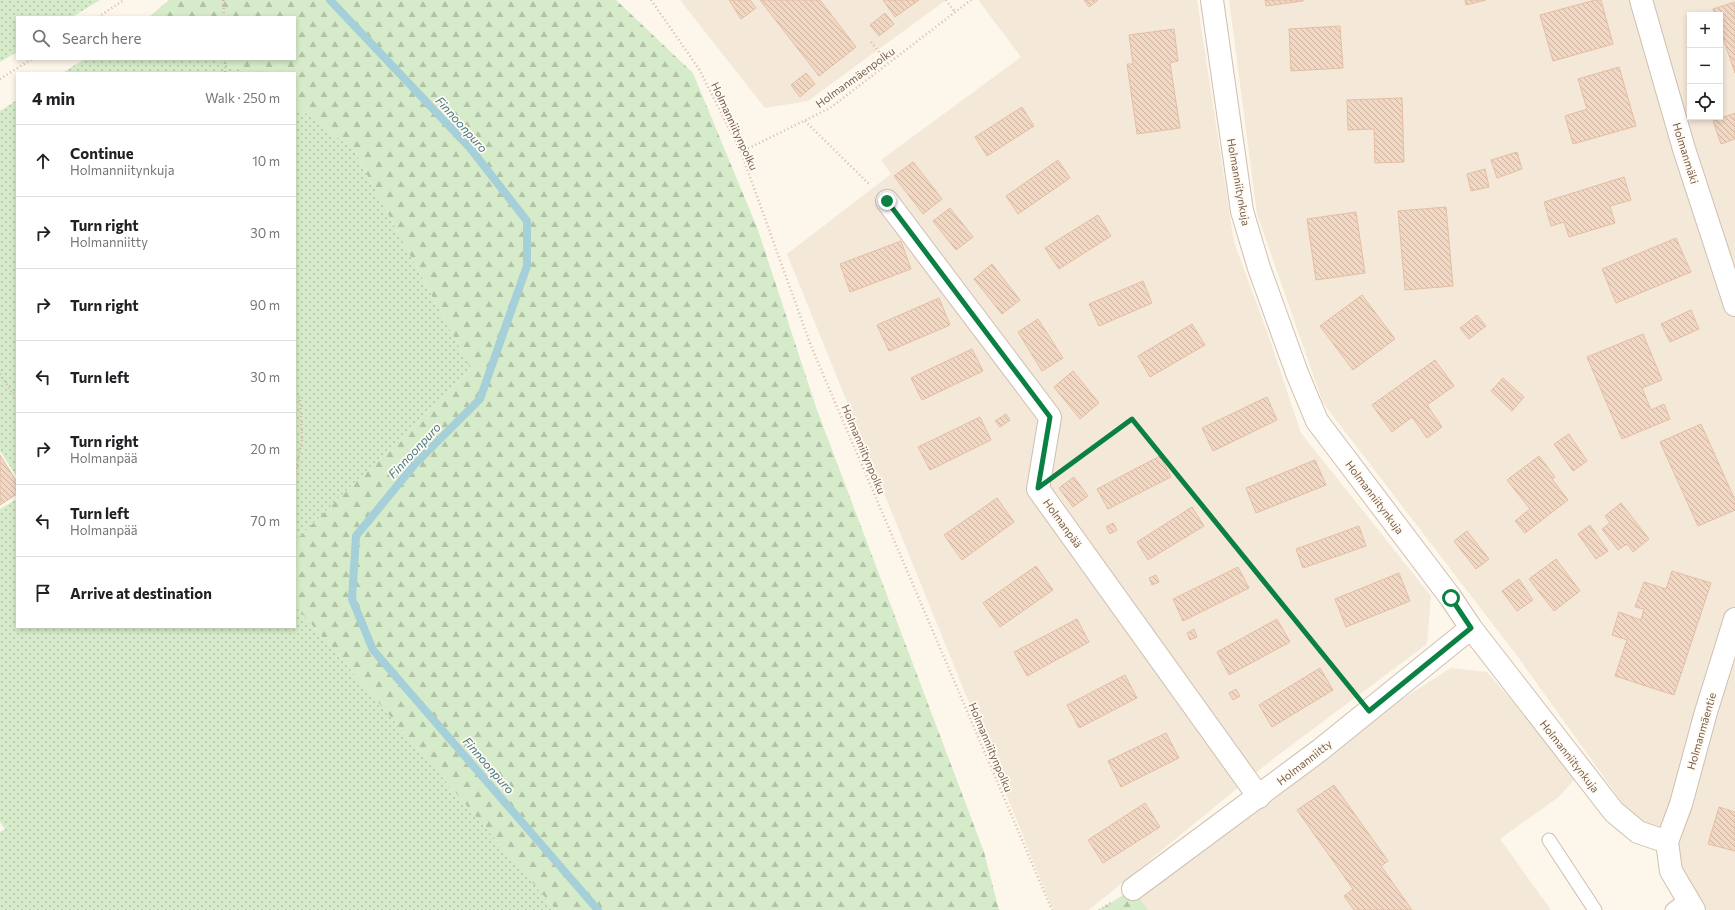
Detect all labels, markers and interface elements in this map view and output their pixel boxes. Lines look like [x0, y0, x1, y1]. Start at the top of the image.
map controls [1687, 12, 1723, 120]
button: + [1687, 12, 1723, 48]
search box [16, 16, 296, 60]
icon: search [30, 27, 52, 49]
text: Search here [62, 29, 141, 47]
street label: Holmanmäenpolku [813, 44, 897, 110]
button: − [1687, 48, 1723, 84]
street label: Holmanniitynpolku [709, 80, 761, 172]
button: locate [1687, 84, 1723, 120]
text: 4 min [32, 88, 75, 109]
text: Walk · 250 m [205, 90, 280, 106]
water label: Finnoonpuro [433, 93, 491, 155]
street label: Holmanmäki [1671, 121, 1702, 185]
street label: Holmanniitynkuja [1225, 137, 1253, 227]
text: Continue [70, 144, 134, 162]
icon: ahead [32, 150, 54, 172]
text: 10 m [252, 153, 280, 169]
text: Holmanniitynkuja [70, 162, 174, 178]
route end [878, 192, 896, 210]
text: Turn right [70, 216, 139, 234]
icon: right [32, 222, 54, 244]
text: 30 m [250, 225, 280, 241]
text: Holmanniitty [70, 234, 148, 250]
icon: right [32, 294, 54, 316]
text: Turn right [70, 296, 139, 314]
text: 90 m [250, 297, 280, 313]
icon: left [32, 366, 54, 388]
text: Turn left [70, 368, 129, 386]
text: 30 m [250, 369, 280, 385]
street label: Holmanniitynpolku [839, 402, 889, 496]
water label: Finnoonpuro [385, 419, 443, 481]
text: Turn right [70, 432, 139, 450]
icon: right [32, 438, 54, 460]
text: 20 m [251, 441, 280, 457]
text: Holmanpää [70, 450, 138, 466]
street label: Holmanniitynkuja [1343, 458, 1407, 536]
street label: Holmanpää [1041, 496, 1085, 550]
text: Turn left [70, 504, 129, 522]
icon: left [32, 510, 54, 532]
text: 70 m [251, 513, 280, 529]
text: Holmanpää [70, 522, 138, 538]
icon: arrive [32, 582, 54, 604]
text: Arrive at destination [70, 584, 212, 602]
route start [1442, 589, 1460, 607]
street label: Holmanmäentie [1684, 691, 1718, 771]
street label: Holmanniitynpolku [966, 700, 1016, 794]
street label: Holmanniitynkuja [1538, 717, 1602, 795]
water label: Finnoonpuro [461, 734, 517, 796]
street label: Holmanniitty [1274, 736, 1334, 787]

